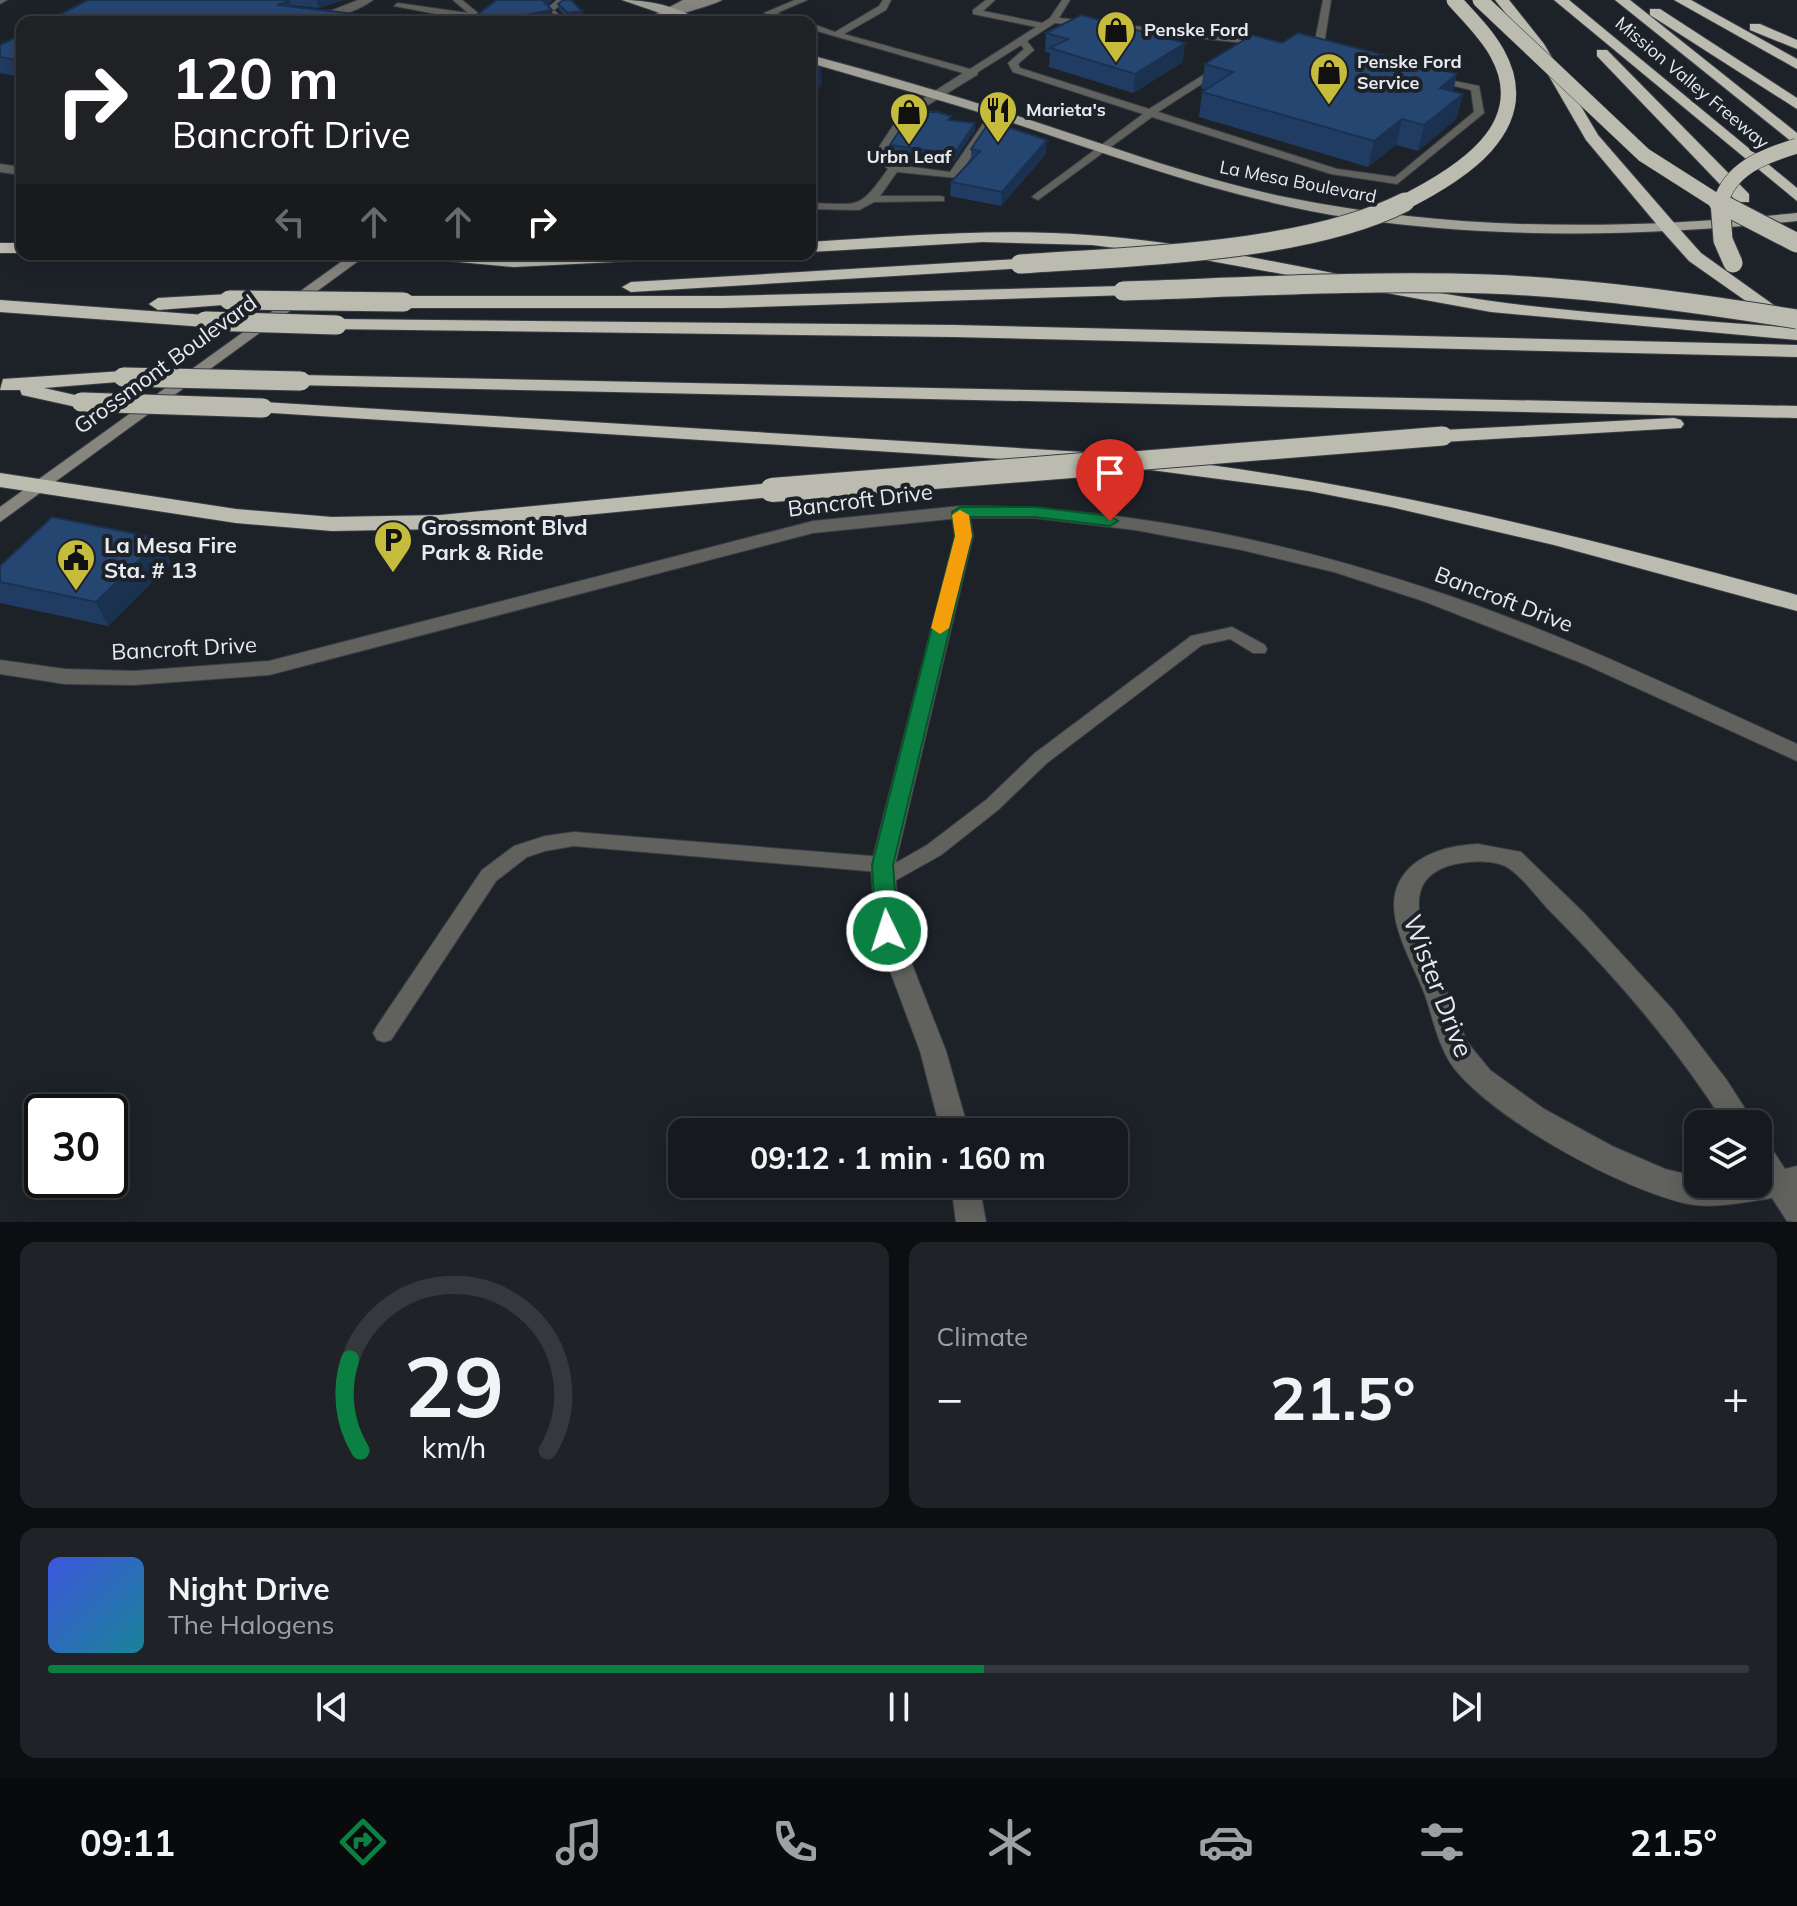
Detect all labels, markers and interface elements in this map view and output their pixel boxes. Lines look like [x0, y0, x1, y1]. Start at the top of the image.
shop icon: Penske Ford [1095, 9, 1137, 64]
street label: Mission Valley Freeway [1611, 12, 1774, 154]
place label: Penske Ford [1144, 18, 1249, 41]
text: 120 m [172, 43, 339, 113]
icon: right [40, 48, 144, 152]
place label: Penske Ford Service [1357, 50, 1462, 94]
shop icon: Penske Ford Service [1308, 51, 1350, 106]
restaurant icon: Marieta's [977, 89, 1019, 144]
shop icon: Urbn Leaf [888, 91, 930, 146]
place label: Marieta's [1026, 98, 1106, 121]
text: Bancroft Drive [172, 112, 410, 157]
place label: Urbn Leaf [867, 145, 952, 168]
street label: La Mesa Boulevard [1218, 155, 1378, 208]
icon: left [268, 200, 312, 244]
icon: ahead [352, 200, 396, 244]
icon: ahead [436, 200, 480, 244]
icon: right [520, 200, 564, 244]
street label: Grossmont Boulevard [68, 288, 262, 440]
pin [1076, 439, 1144, 521]
icon: arrive [1088, 451, 1132, 495]
street label: Bancroft Drive [786, 477, 934, 523]
place label: Grossmont Blvd Park & Ride [421, 513, 588, 566]
parking icon: Grossmont Blvd Park & Ride [372, 519, 414, 574]
place label: La Mesa Fire Sta. # 13 [104, 531, 237, 584]
public building icon: La Mesa Fire Sta. # 13 [55, 537, 97, 592]
street label: Bancroft Drive [1431, 560, 1577, 638]
street label: Bancroft Drive [110, 630, 258, 666]
position arrow [845, 889, 929, 973]
street label: Wister Drive [1396, 910, 1481, 1062]
speed limit sign: 30 [24, 1094, 128, 1198]
map controls [1684, 1110, 1772, 1198]
button: layers [1684, 1110, 1772, 1198]
text: 09:12 · 1 min · 160 m [750, 1139, 1046, 1177]
text: Climate [937, 1320, 1028, 1353]
text: 29 [404, 1333, 504, 1438]
text: 21.5° [1270, 1360, 1416, 1435]
text: − [937, 1370, 963, 1425]
text: + [1723, 1370, 1749, 1425]
text: km/h [422, 1429, 487, 1465]
text: Night Drive [168, 1570, 330, 1608]
text: The Halogens [168, 1608, 334, 1641]
icon: previous [310, 1685, 354, 1729]
icon: pause [877, 1685, 921, 1729]
icon: next [1444, 1685, 1488, 1729]
icon: directions [335, 1814, 391, 1870]
icon: music [551, 1814, 607, 1870]
icon: phone [767, 1814, 823, 1870]
icon: climate [982, 1814, 1038, 1870]
icon: car [1198, 1814, 1254, 1870]
icon: filters [1414, 1814, 1470, 1870]
text: 09:11 [80, 1820, 175, 1865]
text: 21.5° [1630, 1820, 1717, 1865]

